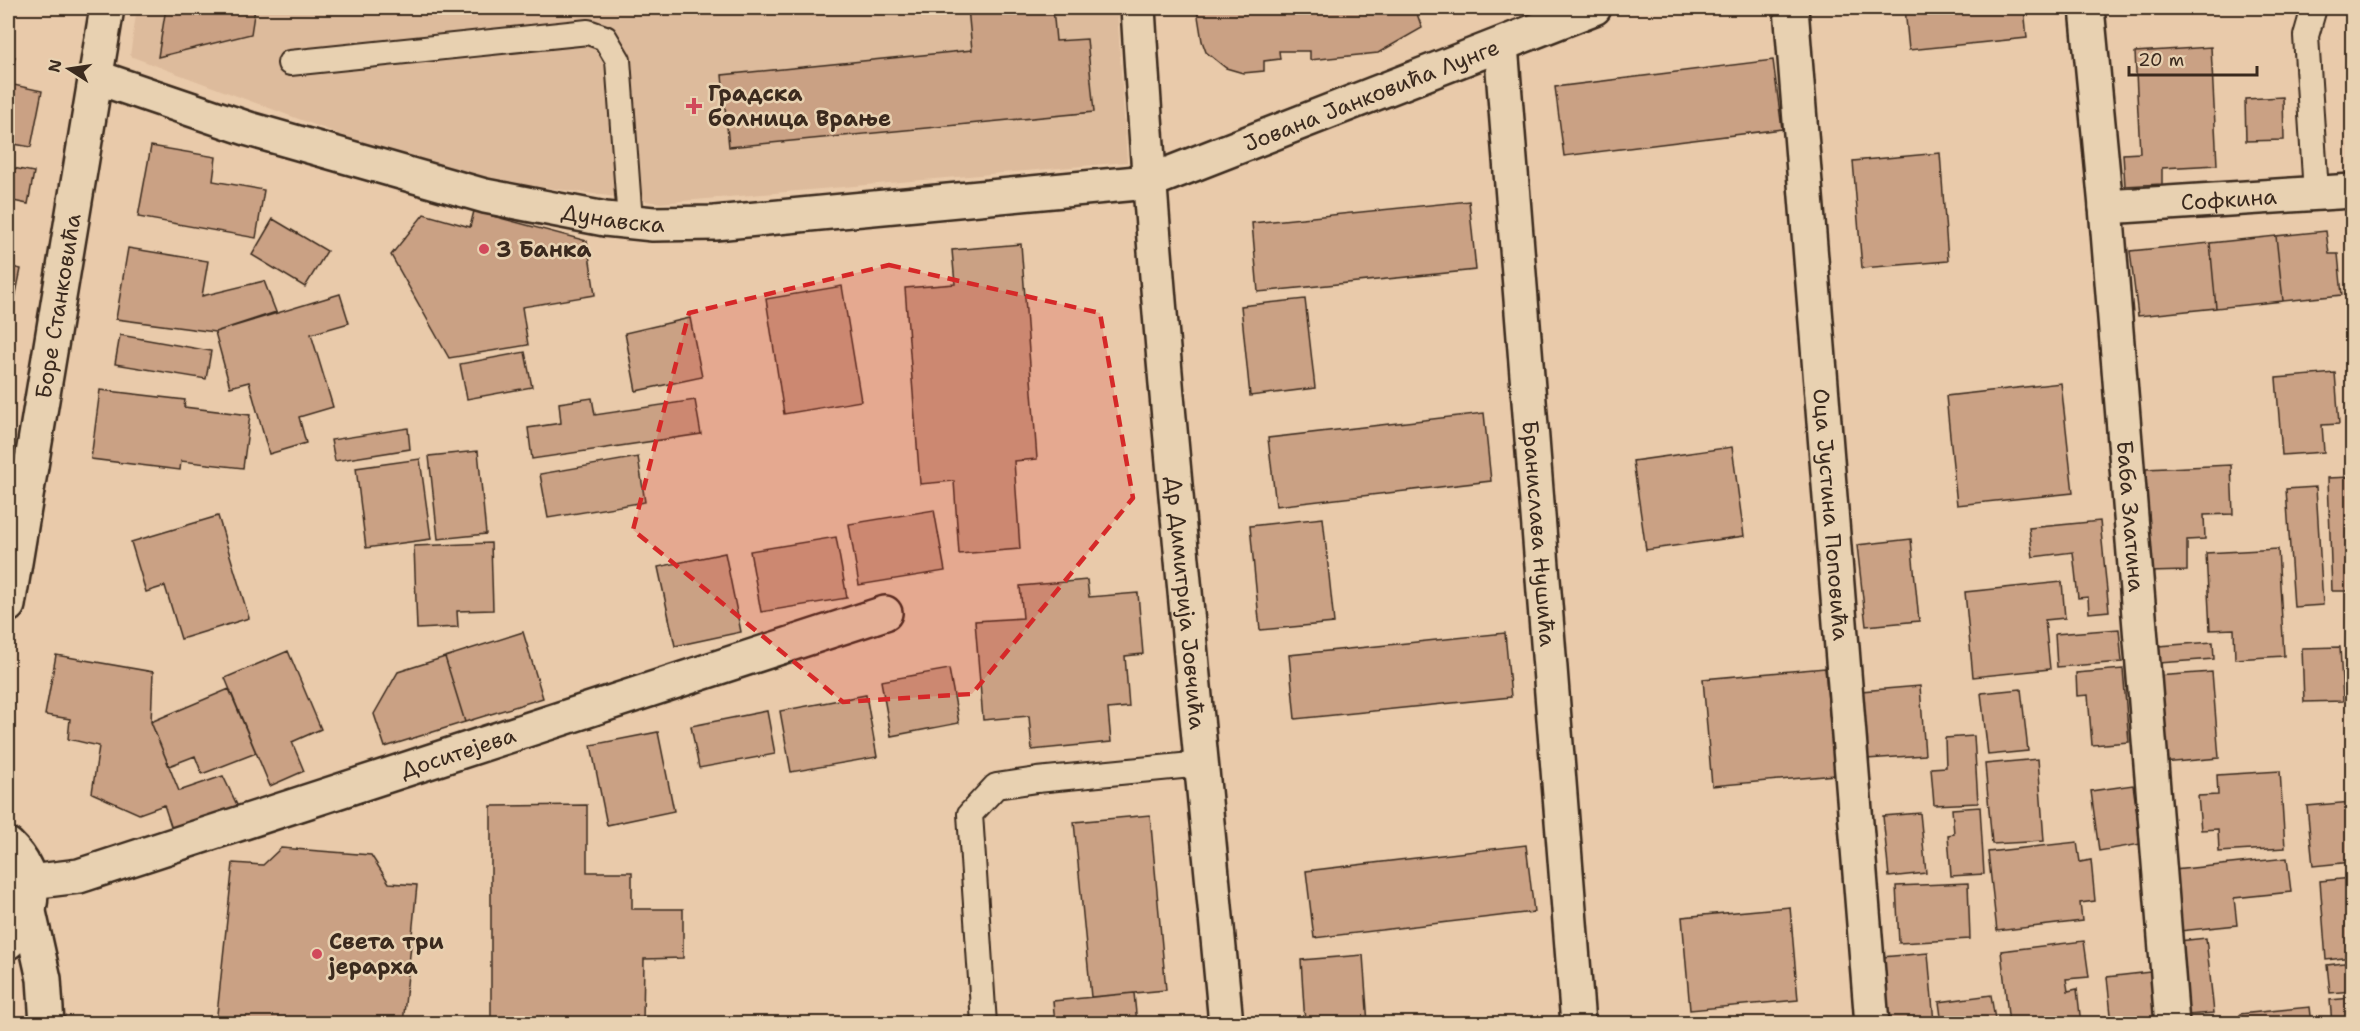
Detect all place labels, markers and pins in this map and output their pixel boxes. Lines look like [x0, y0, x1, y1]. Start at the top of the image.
place label: Градска болница Врање [708, 79, 891, 133]
marker: Градска болница Врање [685, 97, 703, 115]
place label: 3 Банка [496, 235, 591, 264]
marker: 3 Банка [477, 242, 491, 256]
place label: Света три јерарха [328, 927, 444, 981]
marker: Света три јерарха [310, 947, 324, 961]

